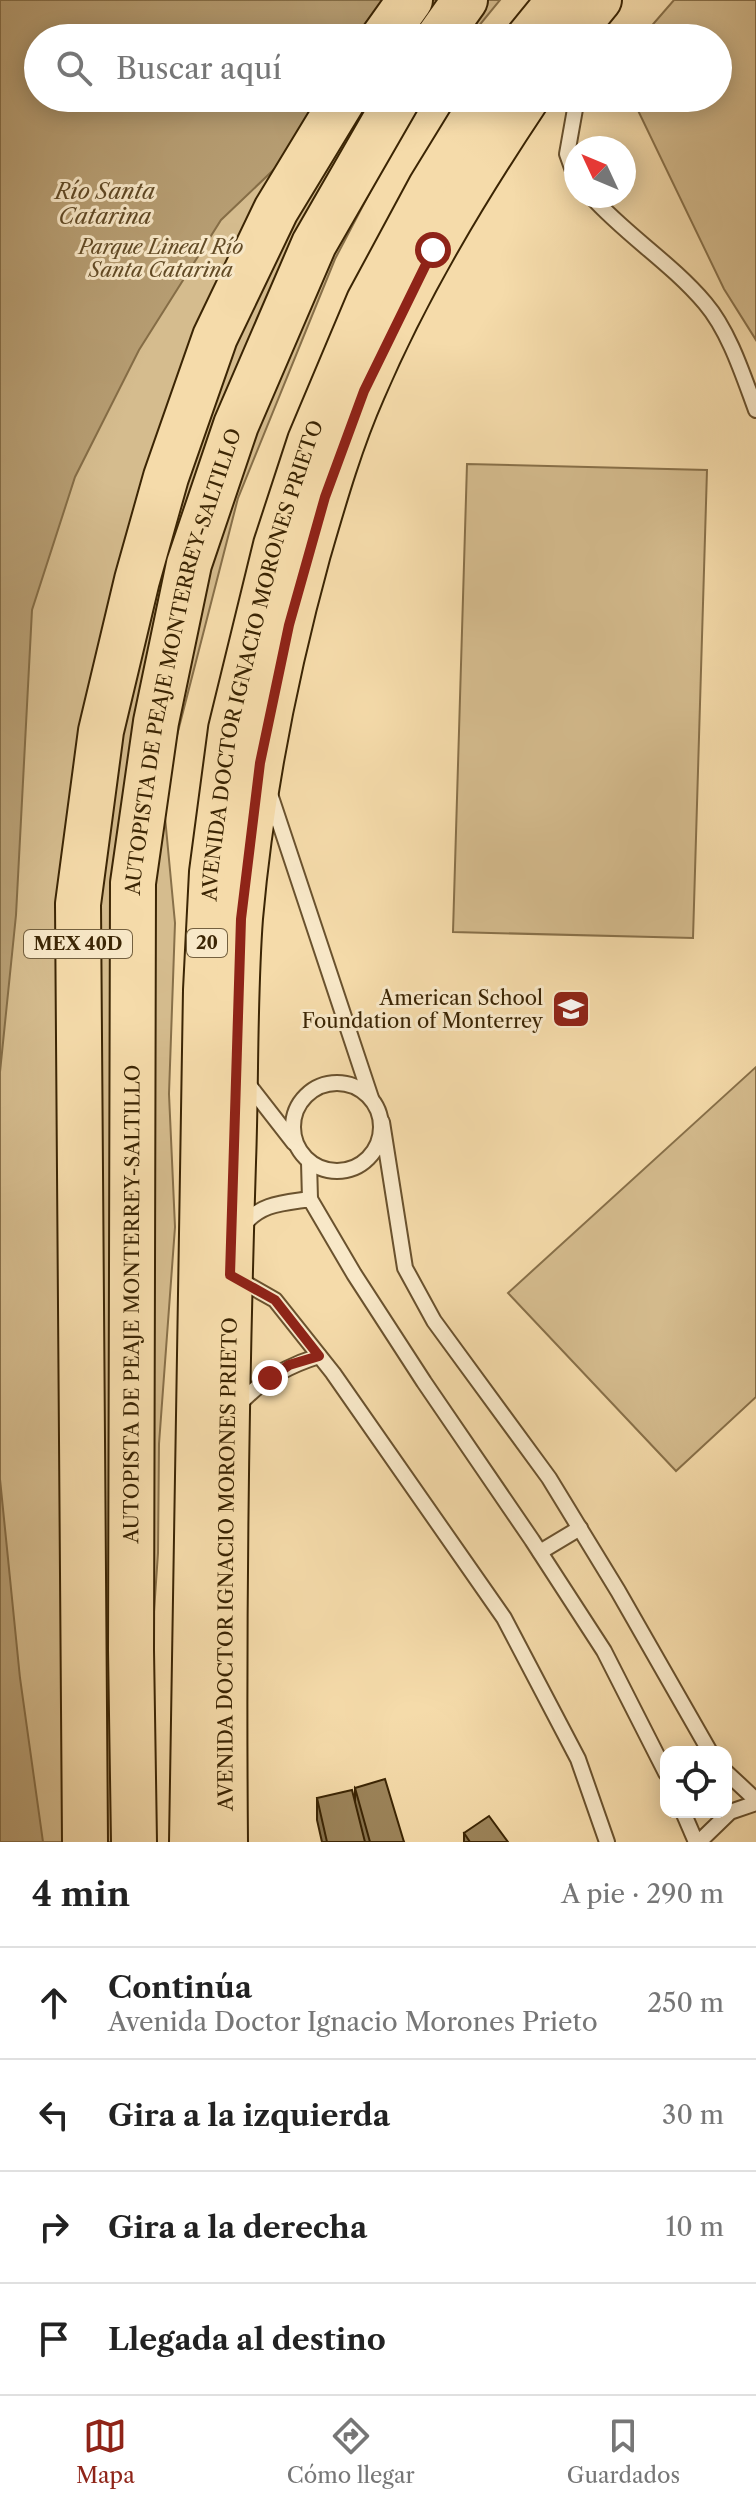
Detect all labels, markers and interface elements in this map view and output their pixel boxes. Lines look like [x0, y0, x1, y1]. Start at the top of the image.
search box [24, 24, 732, 112]
icon: search [52, 46, 96, 90]
text: Buscar aquí [116, 50, 282, 87]
north arrow [564, 136, 636, 208]
water label: Río Santa Catarina [53, 178, 155, 230]
route start [415, 232, 451, 268]
park label: Parque Lineal Río Santa Catarina [77, 235, 243, 282]
street label: AVENIDA DOCTOR IGNACIO MORONES PRIETO [197, 417, 328, 903]
street label: AUTOPISTA DE PEAJE MONTERREY-SALTILLO [121, 425, 246, 897]
road number: 20 [187, 929, 227, 957]
road number: MEX 40D [24, 930, 132, 958]
place label: American School Foundation of Monterrey [302, 986, 544, 1033]
school or university icon: American School Foundation of Monterrey [550, 988, 592, 1030]
street label: AUTOPISTA DE PEAJE MONTERREY-SALTILLO [119, 1064, 145, 1545]
street label: AVENIDA DOCTOR IGNACIO MORONES PRIETO [213, 1317, 242, 1812]
route end [252, 1360, 288, 1396]
map controls [660, 1746, 732, 1818]
button: locate [660, 1746, 732, 1818]
text: 4 min [32, 1873, 130, 1915]
text: A pie · 290 m [561, 1878, 724, 1910]
text: Continúa [108, 1969, 252, 2006]
icon: ahead [32, 1981, 76, 2025]
text: 250 m [647, 1987, 724, 2019]
text: Avenida Doctor Ignacio Morones Prieto [108, 2006, 598, 2038]
icon: left [32, 2093, 76, 2137]
text: Gira a la izquierda [108, 2097, 390, 2134]
text: 30 m [662, 2099, 724, 2131]
icon: right [32, 2205, 76, 2249]
text: Gira a la derecha [108, 2209, 367, 2246]
text: 10 m [665, 2211, 724, 2243]
icon: arrive [32, 2317, 76, 2361]
text: Llegada al destino [108, 2321, 386, 2358]
tab: Mapa [76, 2414, 135, 2489]
tab: Cómo llegar [287, 2414, 415, 2489]
tab: Guardados [567, 2414, 680, 2489]

